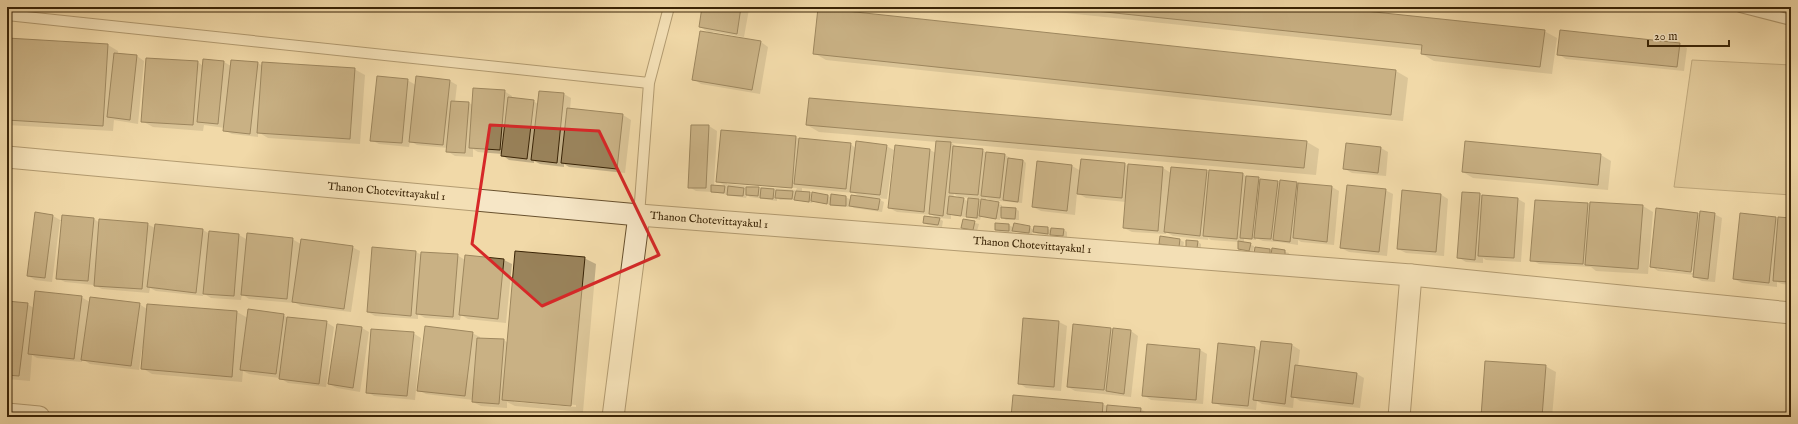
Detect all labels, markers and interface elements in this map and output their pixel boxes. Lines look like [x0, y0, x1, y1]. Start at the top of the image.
scale bar [1648, 22, 1729, 48]
text: 20 m [1654, 29, 1677, 44]
street label: Thanon Chotevittayakul 1 [327, 179, 446, 204]
street label: Thanon Chotevittayakul 1 [650, 209, 769, 232]
street label: Thanon Chotevittayakul 1 [973, 234, 1092, 257]

